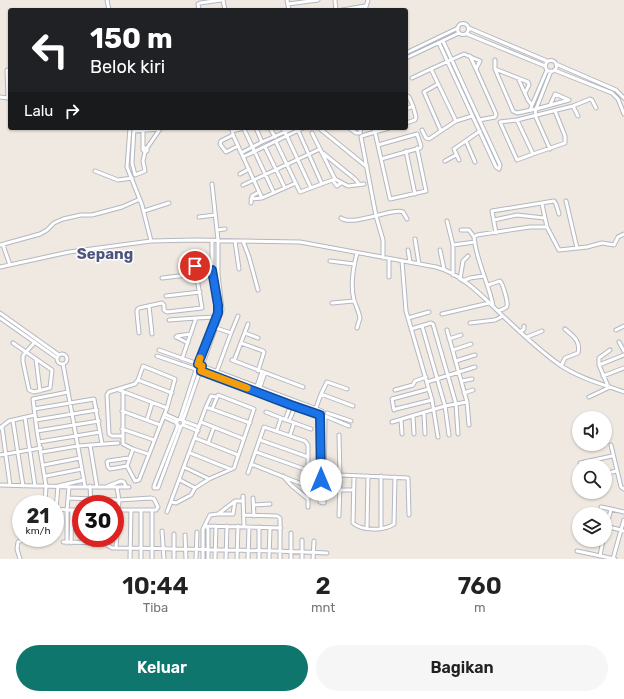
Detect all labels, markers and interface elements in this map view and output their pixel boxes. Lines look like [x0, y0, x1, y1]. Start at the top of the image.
text: 150 m [90, 22, 173, 55]
icon: left [24, 24, 76, 76]
text: Belok kiri [90, 56, 165, 78]
icon: right [61, 100, 83, 122]
text: Lalu [24, 102, 53, 120]
district label: Sepang [77, 245, 133, 263]
pin [178, 249, 212, 283]
icon: arrive [184, 255, 206, 277]
map controls [572, 411, 612, 547]
button: sound [572, 411, 612, 451]
position arrow [300, 459, 342, 501]
button: search [572, 459, 612, 499]
speed limit sign: 30 [72, 495, 124, 547]
text: 21 [27, 504, 49, 528]
button: layers [572, 507, 612, 547]
text: km/h [26, 525, 50, 537]
text: 10:44 [122, 572, 189, 600]
text: 2 [316, 572, 331, 600]
text: 760 [458, 572, 502, 600]
text: Tiba [143, 600, 168, 615]
text: mnt [311, 600, 335, 615]
text: m [474, 600, 485, 615]
button: Keluar [16, 645, 308, 691]
button: Bagikan [316, 645, 608, 691]

